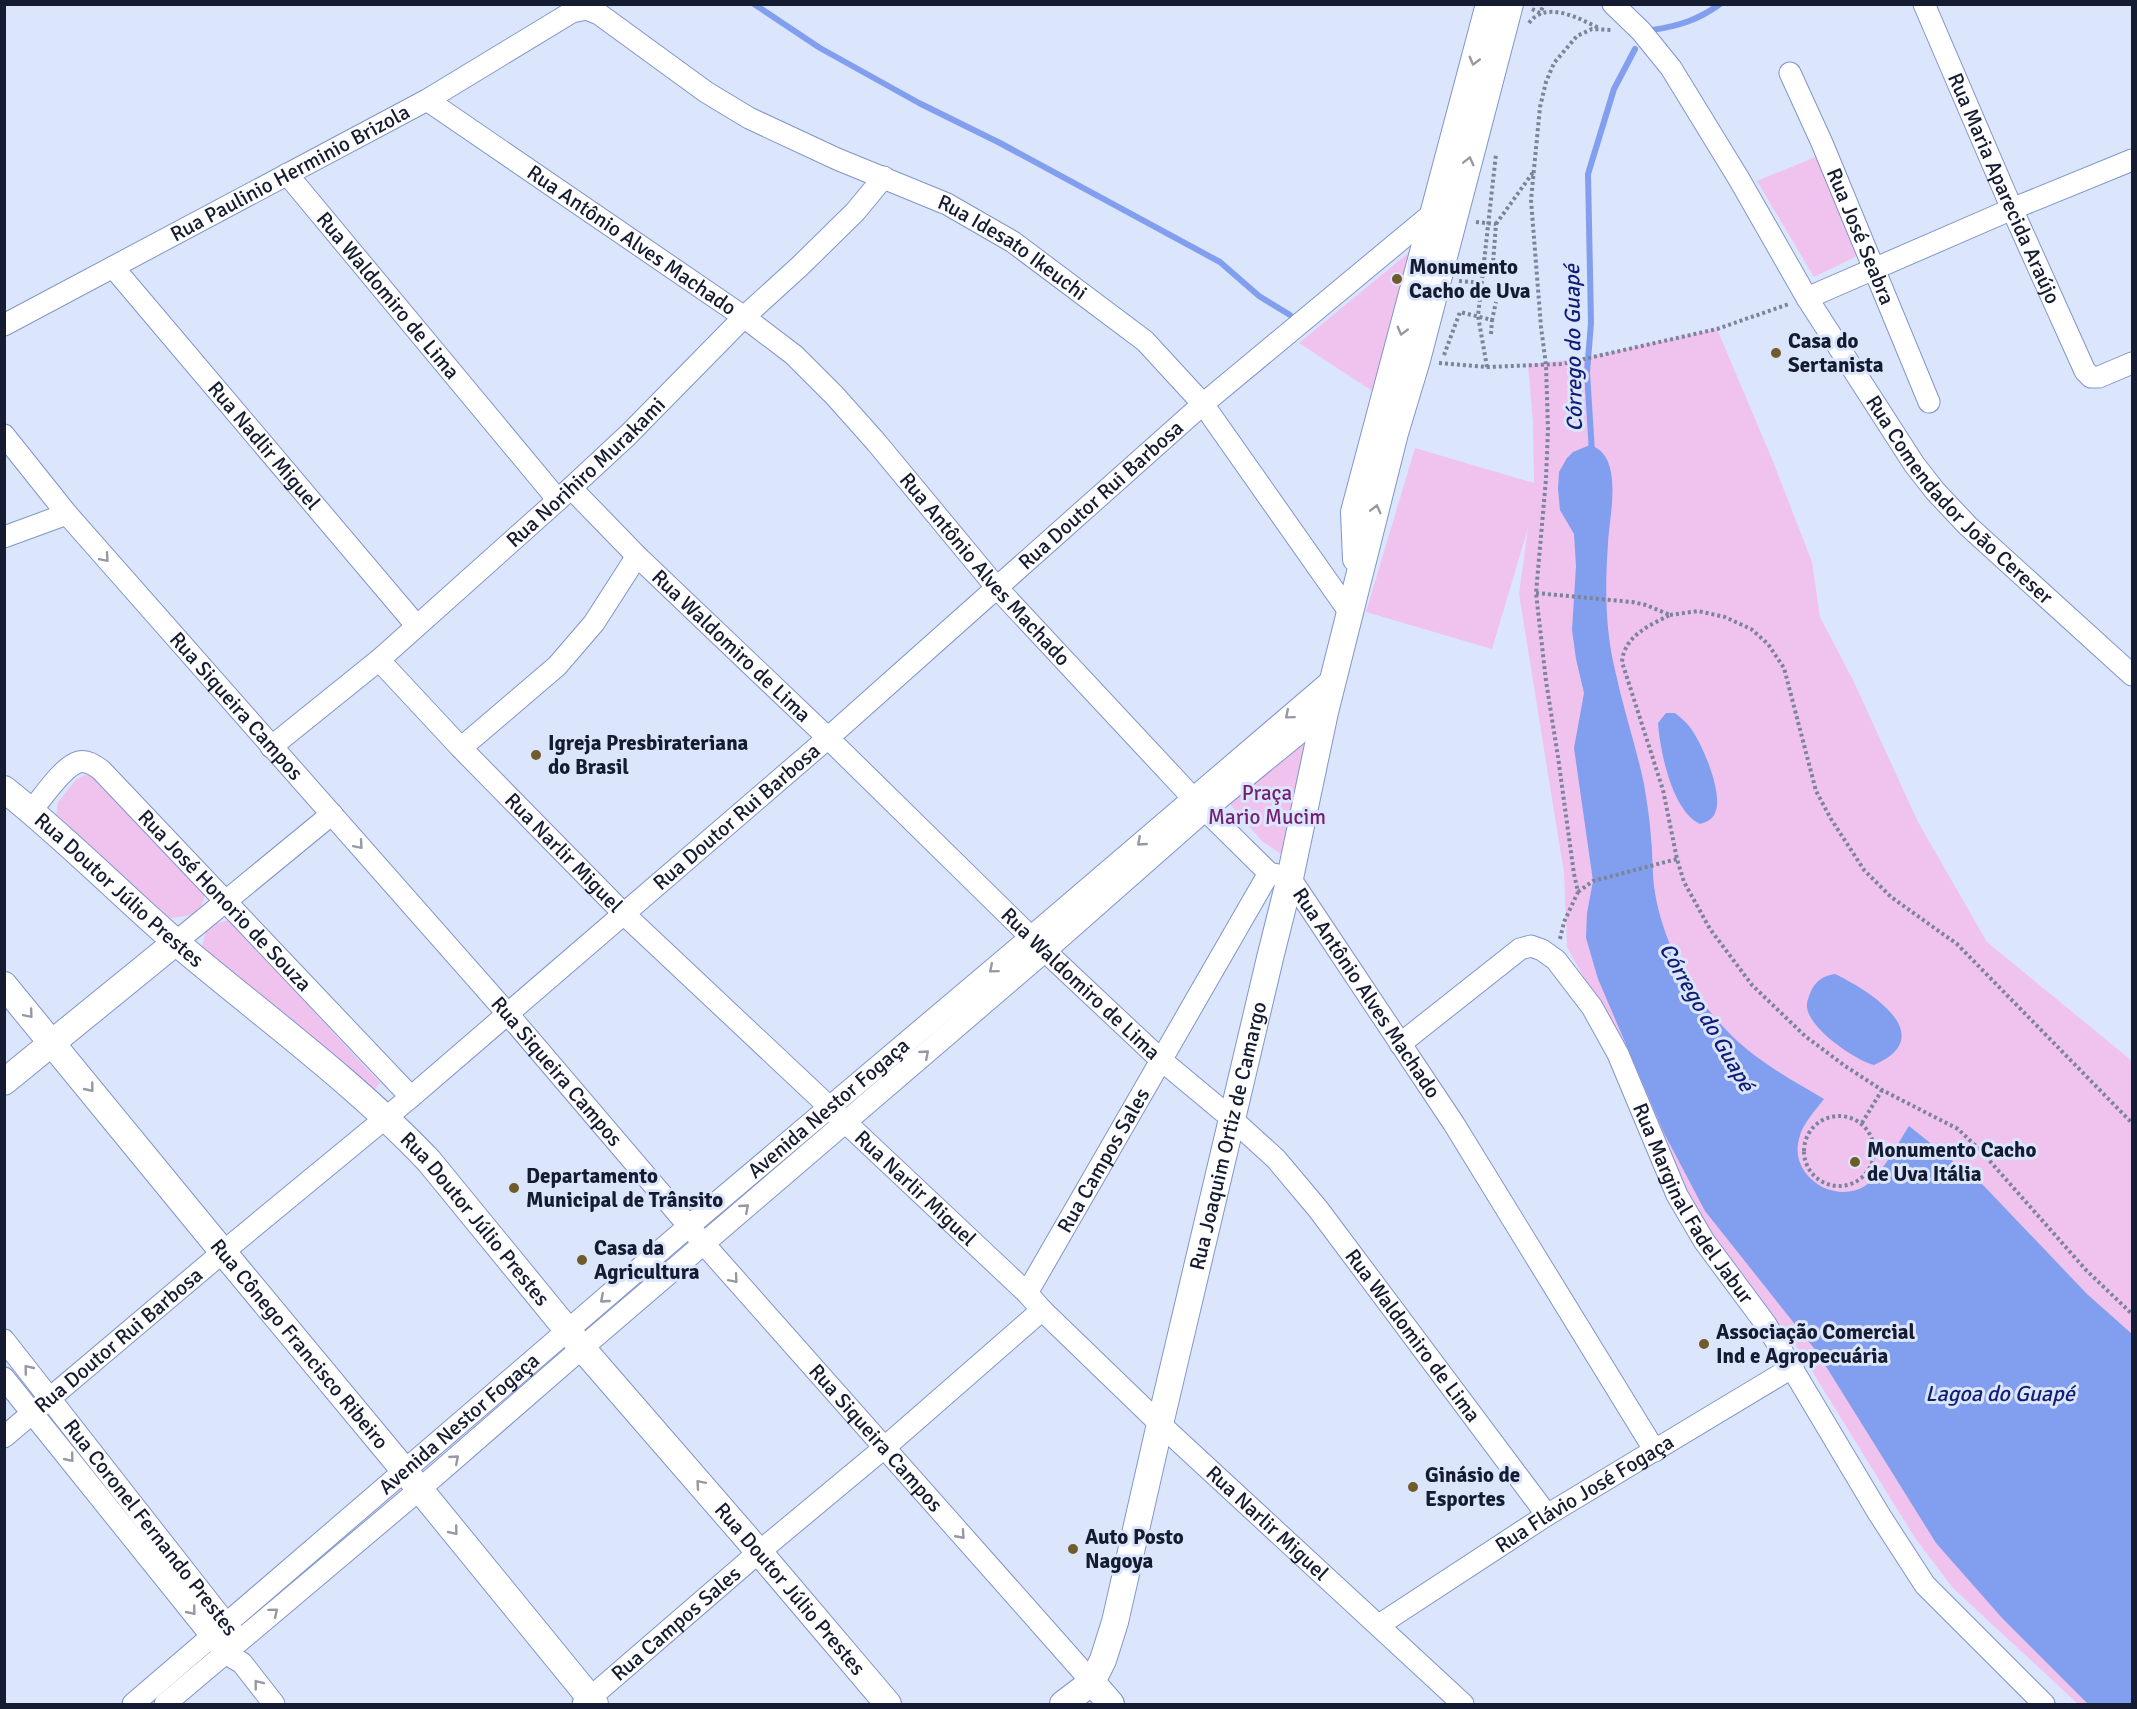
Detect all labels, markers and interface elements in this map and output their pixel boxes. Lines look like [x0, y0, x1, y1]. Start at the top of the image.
one-way arrow [1468, 56, 1481, 66]
street label: Rua Maria Aparecida Araújo [1942, 69, 2066, 308]
street label: Rua Paulinio Herminio Brizola [166, 99, 414, 247]
one-way arrow [1462, 157, 1475, 167]
street label: Rua Antônio Alves Machado [522, 159, 741, 321]
street label: Rua José Seabra [1821, 164, 1900, 309]
street label: Rua Idesato Ikeuchi [934, 189, 1092, 306]
street label: Rua Waldomiro de Lima [311, 206, 465, 385]
place label: Monumento Cacho de Uva [1409, 254, 1531, 304]
water label: Córrego do Guapé [1558, 262, 1588, 432]
marker: Monumento Cacho de Uva [1390, 272, 1404, 286]
one-way arrow [1397, 326, 1410, 336]
place label: Casa do Sertanista [1788, 328, 1884, 378]
marker: Casa do Sertanista [1769, 346, 1783, 360]
street label: Rua Nadlir Miguel [202, 376, 326, 515]
street label: Rua Comendador João Cereser [1860, 390, 2059, 610]
street label: Rua Norihiro Murakami [501, 392, 671, 553]
street label: Rua Doutor Rui Barbosa [1013, 415, 1189, 575]
street label: Rua Antônio Alves Machado [894, 467, 1076, 671]
one-way arrow [1369, 504, 1382, 514]
one-way arrow [98, 551, 109, 562]
street label: Rua Waldomiro de Lima [646, 564, 816, 728]
street label: Rua Siqueira Campos [164, 626, 309, 786]
one-way arrow [1285, 708, 1296, 719]
place label: Igreja Presbirateriana do Brasil [548, 730, 749, 780]
street label: Rua Doutor Rui Barbosa [648, 738, 826, 896]
marker: Igreja Presbirateriana do Brasil [529, 748, 543, 762]
park label: Praça Mario Mucim [1208, 780, 1326, 830]
street label: Rua Narlir Miguel [499, 787, 628, 918]
street label: Rua José Honorio de Souza [132, 804, 317, 997]
street label: Rua Doutor Júlio Prestes [29, 807, 209, 973]
one-way arrow [1137, 835, 1148, 846]
one-way arrow [352, 839, 363, 849]
street label: Rua Antônio Alves Machado [1287, 883, 1446, 1103]
street label: Rua Waldomiro de Lima [995, 902, 1166, 1065]
water label: Córrego do Guapé [1654, 938, 1761, 1098]
one-way arrow [989, 962, 1000, 973]
street label: Rua Siqueira Campos [485, 991, 628, 1152]
street label: Rua Joaquim Ortiz de Camargo [1184, 999, 1272, 1273]
one-way arrow [21, 1007, 32, 1018]
street label: Avenida Nestor Fogaça [742, 1032, 915, 1184]
one-way arrow [918, 1050, 929, 1061]
one-way arrow [82, 1081, 93, 1092]
street label: Rua Campos Sales [1051, 1083, 1155, 1237]
street label: Rua Marginal Fadel Jabur [1627, 1099, 1759, 1309]
street label: Rua Narlir Miguel [849, 1125, 982, 1252]
street label: Rua Doutor Júlio Prestes [395, 1126, 555, 1311]
place label: Monumento Cacho de Uva Itália [1867, 1137, 2036, 1187]
marker: Monumento Cacho de Uva Itália [1848, 1155, 1862, 1169]
place label: Departamento Municipal de Trânsito [526, 1163, 723, 1213]
marker: Departamento Municipal de Trânsito [507, 1181, 521, 1195]
one-way arrow [738, 1204, 749, 1215]
street label: Rua Cônego Francisco Ribeiro [205, 1234, 394, 1454]
place label: Casa da Agricultura [594, 1235, 700, 1285]
street label: Rua Waldomiro de Lima [1339, 1244, 1486, 1427]
marker: Casa da Agricultura [575, 1253, 589, 1267]
street label: Rua Doutor Rui Barbosa [29, 1262, 208, 1419]
one-way arrow [727, 1272, 738, 1283]
one-way arrow [600, 1292, 611, 1303]
place label: Associação Comercial Ind e Agropecuária [1716, 1319, 1916, 1369]
marker: Associação Comercial Ind e Agropecuária [1697, 1337, 1711, 1351]
street label: Avenida Nestor Fogaça [373, 1347, 545, 1500]
street label: Rua Siqueira Campos [803, 1359, 948, 1517]
one-way arrow [24, 1365, 35, 1376]
water label: Lagoa do Guapé [1925, 1380, 2077, 1407]
street label: Rua Coronel Fernando Prestes [58, 1414, 244, 1641]
street label: Rua Flávio José Fogaça [1490, 1429, 1679, 1558]
one-way arrow [62, 1451, 73, 1462]
one-way arrow [448, 1455, 459, 1466]
street label: Rua Narlir Miguel [1201, 1460, 1334, 1586]
place label: Ginásio de Esportes [1425, 1462, 1520, 1512]
one-way arrow [696, 1480, 707, 1491]
marker: Ginásio de Esportes [1406, 1480, 1420, 1494]
street label: Rua Doutor Júlio Prestes [709, 1497, 871, 1681]
one-way arrow [446, 1524, 457, 1535]
place label: Auto Posto Nagoya [1085, 1524, 1184, 1574]
one-way arrow [954, 1528, 965, 1539]
marker: Auto Posto Nagoya [1066, 1542, 1080, 1556]
street label: Rua Campos Sales [606, 1561, 746, 1687]
one-way arrow [184, 1604, 195, 1615]
one-way arrow [267, 1608, 278, 1619]
one-way arrow [255, 1679, 266, 1690]

